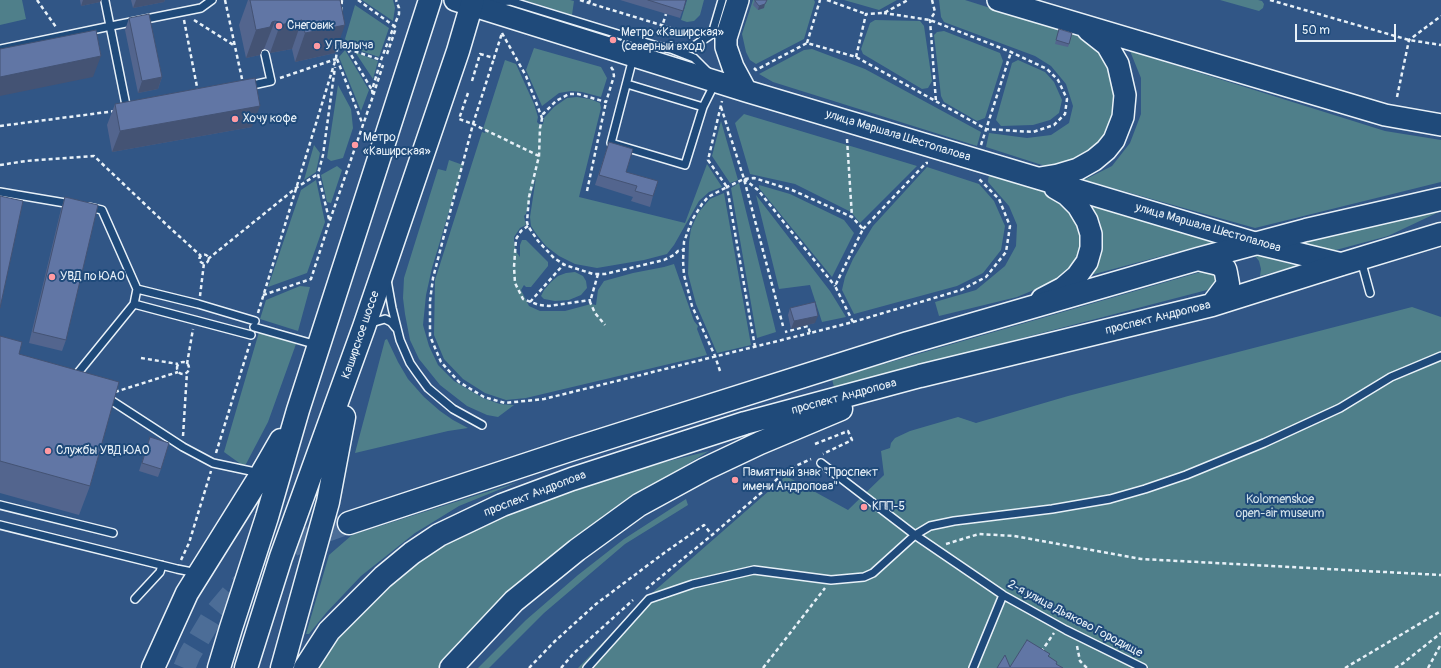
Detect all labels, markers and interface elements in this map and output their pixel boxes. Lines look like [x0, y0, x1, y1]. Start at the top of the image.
scale bar [1297, 16, 1398, 42]
place label: Снеговик [287, 19, 334, 33]
marker: Снеговик [274, 21, 284, 31]
text: 50 m [1302, 23, 1330, 38]
place label: Метро «Каширская» (северный вход) [621, 26, 724, 54]
marker: Метро «Каширская» (северный вход) [608, 35, 618, 45]
place label: У Палыча [325, 39, 373, 53]
marker: У Палыча [312, 41, 322, 51]
street label: улица Маршала Шестопалова [824, 107, 972, 165]
place label: Хочу кофе [243, 112, 297, 126]
marker: Хочу кофе [230, 114, 240, 124]
place label: Метро «Каширская» [363, 131, 431, 159]
marker: Метро «Каширская» [350, 140, 360, 150]
street label: улица Маршала Шестопалова [1133, 200, 1283, 256]
place label: УВД по ЮАО [60, 270, 125, 284]
marker: УВД по ЮАО [47, 272, 57, 282]
street label: Каширское шоссе [339, 289, 383, 381]
street label: проспект Андропова [1104, 298, 1212, 338]
street label: проспект Андропова [790, 376, 898, 418]
place label: Службы УВД ЮАО [56, 444, 149, 458]
marker: Службы УВД ЮАО [43, 446, 53, 456]
place label: Памятный знак "Проспект имени Андропова" [743, 466, 878, 494]
street label: проспект Андропова [482, 468, 588, 520]
marker: Памятный знак "Проспект имени Андропова" [730, 475, 740, 485]
park label: Kolomenskoe open-air museum [1236, 493, 1324, 521]
place label: КПП-5 [872, 500, 905, 514]
marker: КПП-5 [859, 502, 869, 512]
street label: 2-я улица Дьяково Городище [1005, 577, 1145, 661]

